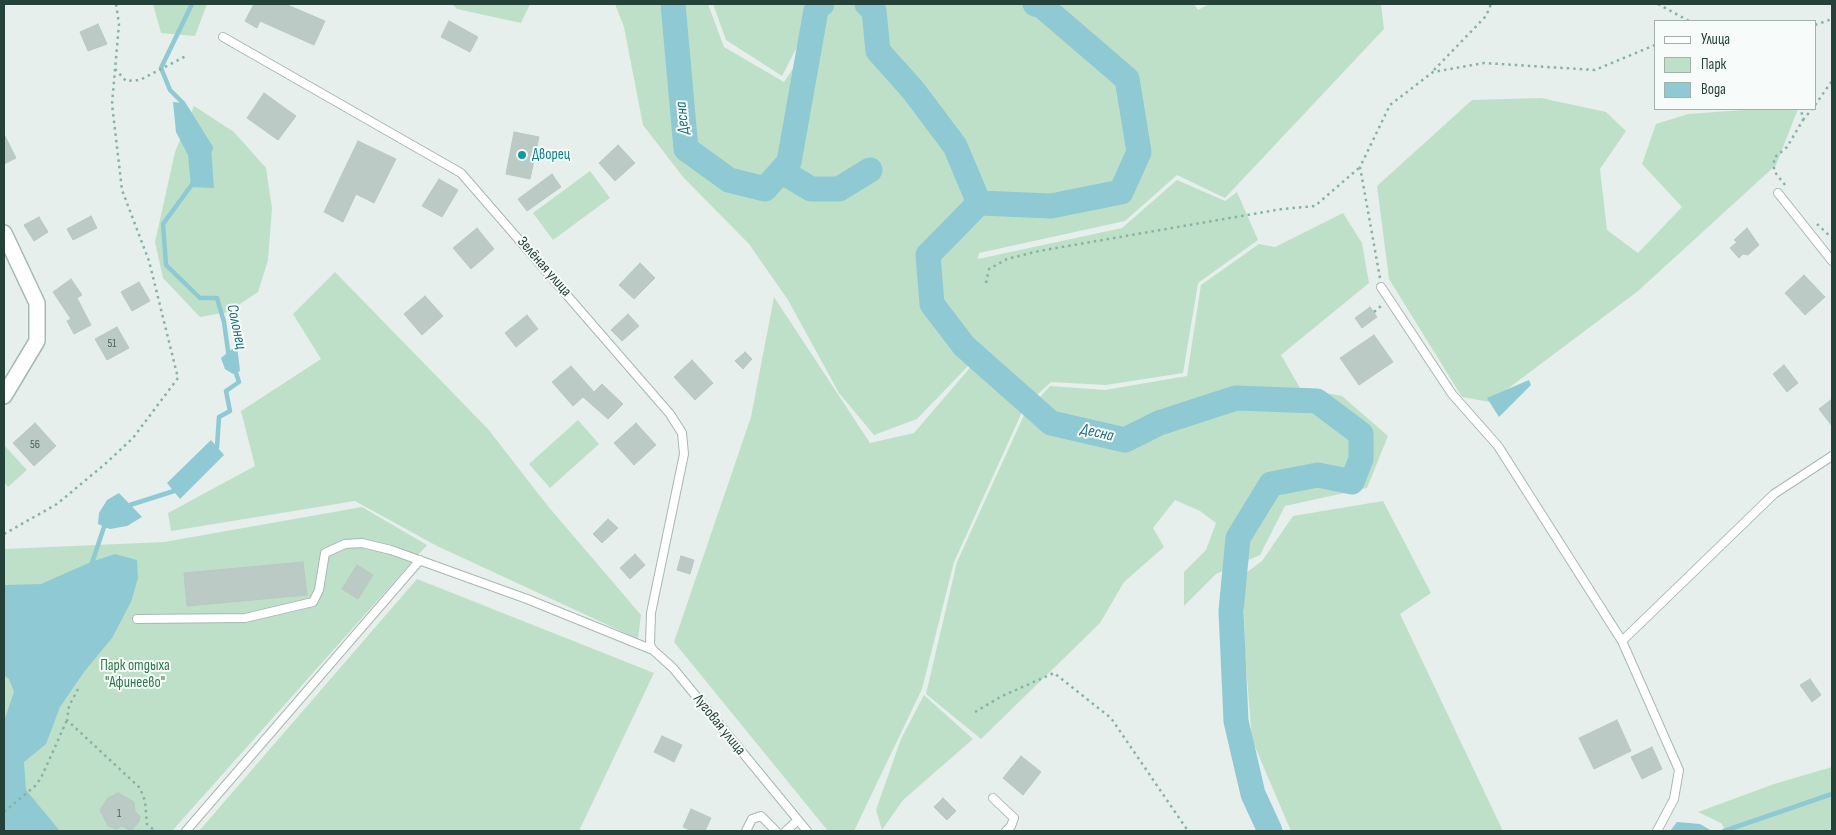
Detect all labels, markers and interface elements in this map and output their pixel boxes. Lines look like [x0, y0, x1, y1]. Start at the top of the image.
legend [1654, 20, 1816, 110]
text: Улица [1701, 30, 1730, 49]
text: Парк [1701, 55, 1726, 74]
text: Вода [1701, 80, 1726, 99]
water label: Десна [672, 101, 694, 135]
place label: Дворец [532, 146, 570, 164]
marker: Дворец [516, 149, 528, 161]
street label: Зелёная улица [513, 233, 575, 301]
water label: Солонец [222, 303, 250, 351]
house number: 51 [107, 337, 117, 351]
water label: Десна [1079, 420, 1115, 446]
house number: 56 [30, 438, 40, 452]
park label: Парк отдыха "Афинеево" [100, 657, 170, 692]
street label: Луговая улица [689, 691, 749, 759]
house number: 1 [117, 807, 121, 821]

